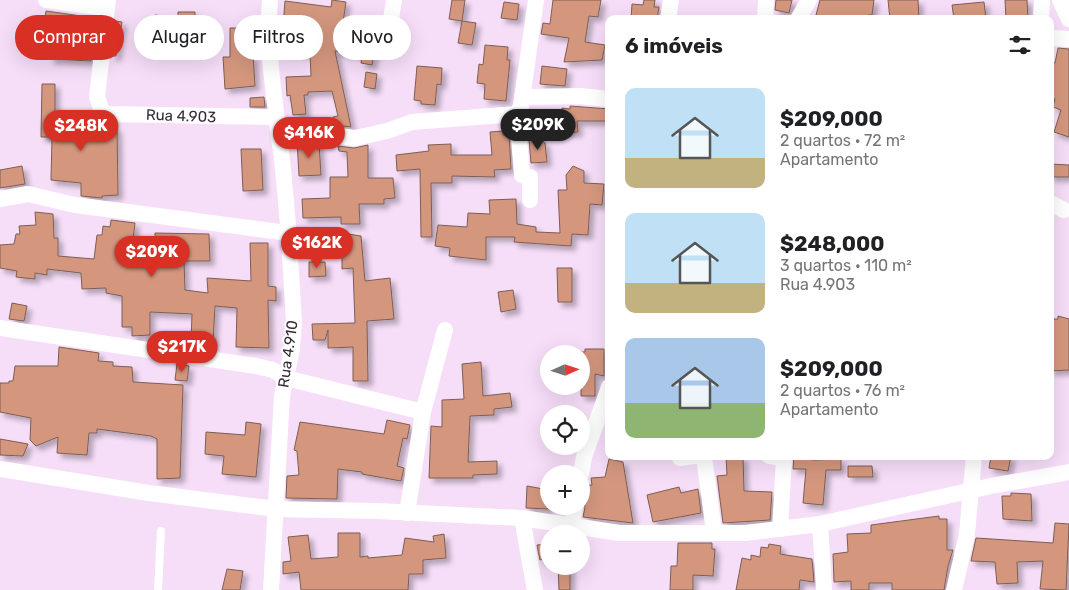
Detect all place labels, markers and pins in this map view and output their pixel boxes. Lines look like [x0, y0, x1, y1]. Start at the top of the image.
pin: $209K [503, 108, 573, 151]
pin: $248K [46, 110, 116, 152]
pin: $416K [274, 116, 344, 159]
pin: $162K [282, 226, 352, 269]
pin: $209K [117, 236, 187, 278]
pin: $217K [147, 330, 217, 373]

